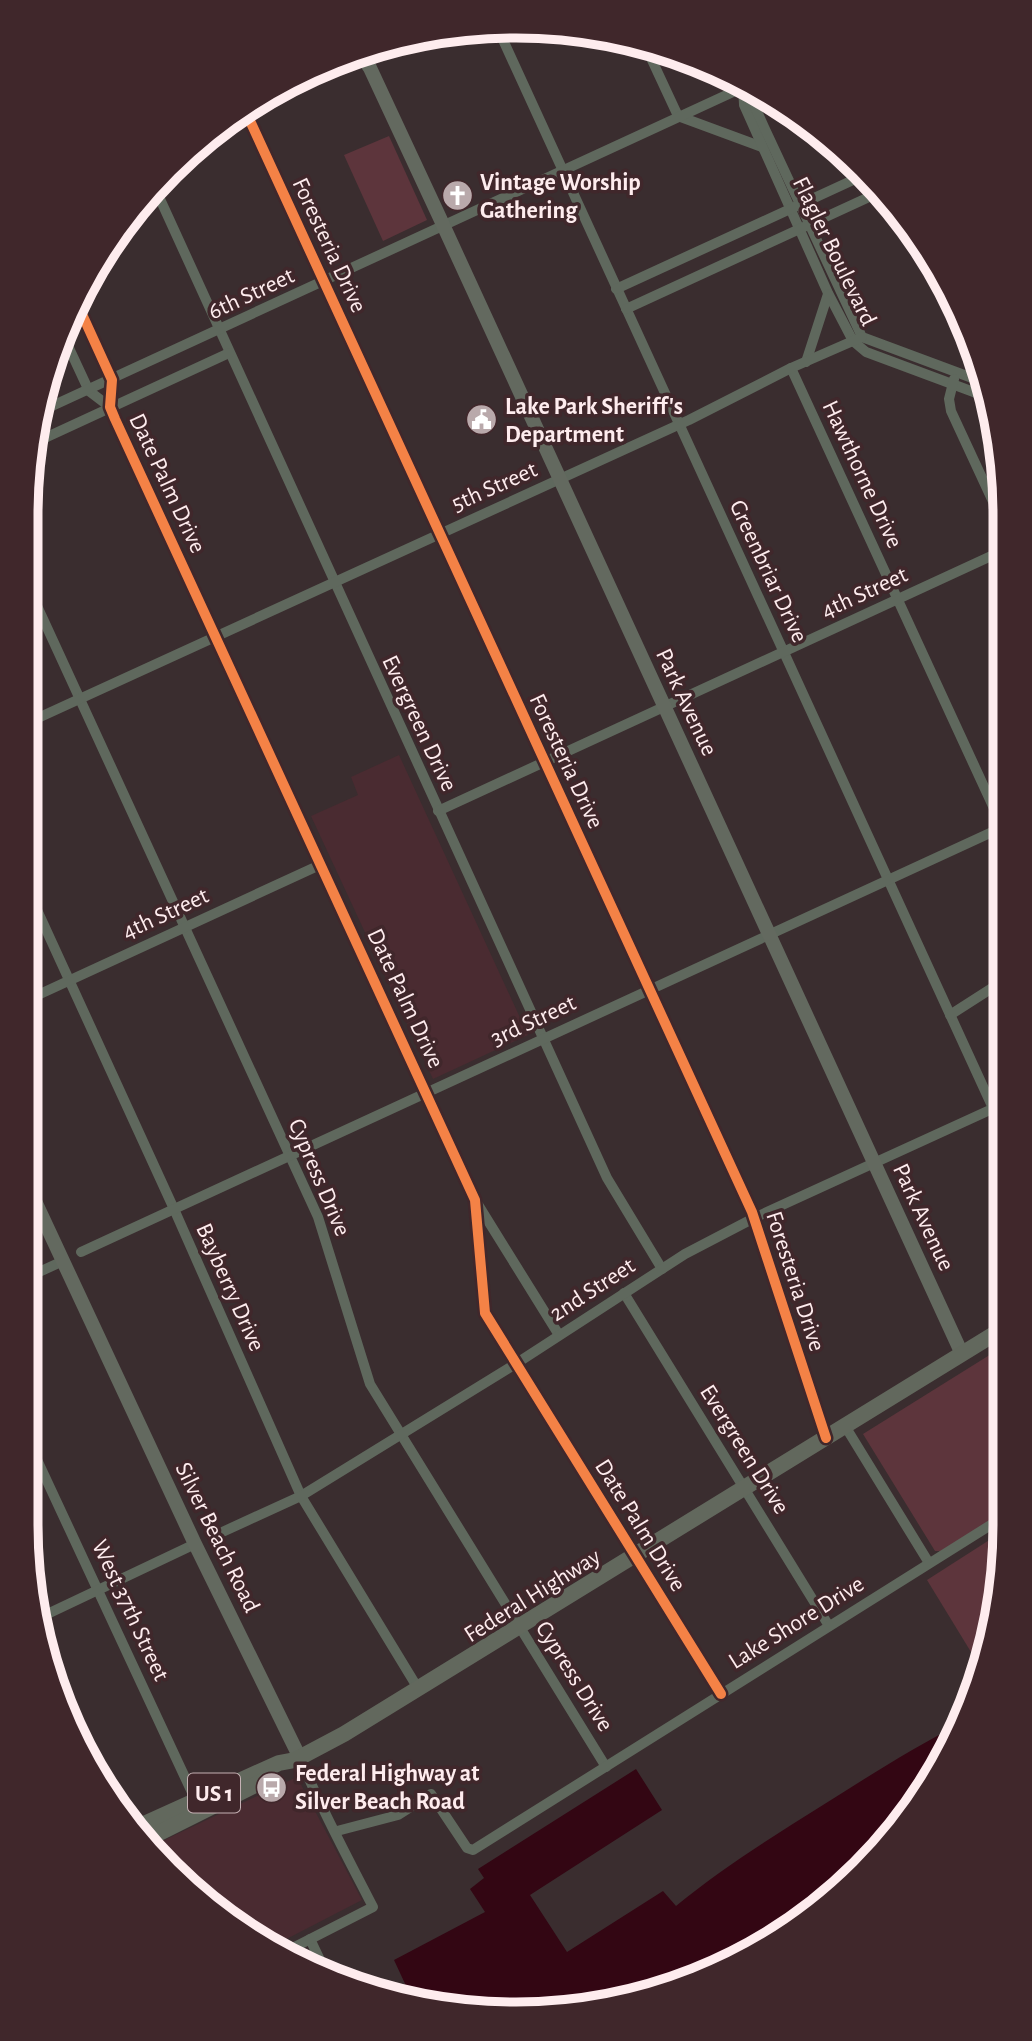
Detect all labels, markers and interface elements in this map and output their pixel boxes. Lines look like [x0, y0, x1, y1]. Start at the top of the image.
place label: Vintage Worship Gathering [480, 171, 641, 223]
street label: Flagler Boulevard [788, 173, 880, 330]
street label: Foresteria Drive [287, 174, 371, 317]
church icon: Vintage Worship Gathering [440, 179, 474, 213]
street label: 6th Street [205, 263, 298, 324]
place label: Lake Park Sheriff's Department [505, 395, 683, 447]
street label: Hawthorne Drive [817, 397, 907, 552]
public building icon: Lake Park Sheriff's Department [465, 403, 499, 437]
street label: Date Palm Drive [124, 410, 210, 557]
street label: 5th Street [448, 457, 541, 516]
street label: Greenbriar Drive [725, 496, 812, 646]
street label: 4th Street [818, 562, 912, 623]
street label: Park Avenue [651, 645, 721, 760]
street label: Evergreen Drive [377, 652, 461, 795]
street label: Foresteria Drive [524, 690, 608, 833]
street label: 4th Street [119, 883, 213, 944]
street label: Date Palm Drive [362, 925, 448, 1072]
street label: 3rd Street [487, 991, 580, 1051]
street label: Cypress Drive [284, 1115, 355, 1240]
street label: Park Avenue [888, 1160, 958, 1275]
street label: Foresteria Drive [761, 1208, 829, 1354]
street label: Bayberry Drive [191, 1220, 269, 1355]
street label: 2nd Street [546, 1253, 640, 1326]
street label: Evergreen Drive [695, 1381, 793, 1518]
street label: Date Palm Drive [590, 1455, 690, 1596]
street label: Silver Beach Road [170, 1459, 264, 1616]
street label: West 37th Street [87, 1536, 173, 1685]
street label: Federal Highway [460, 1545, 605, 1647]
street label: Lake Shore Drive [725, 1572, 868, 1674]
street label: Cypress Drive [531, 1617, 617, 1736]
place label: Federal Highway at Silver Beach Road [295, 1762, 479, 1814]
bus stop icon: Federal Highway at Silver Beach Road [255, 1770, 289, 1804]
road number: US 1 [188, 1774, 240, 1812]

